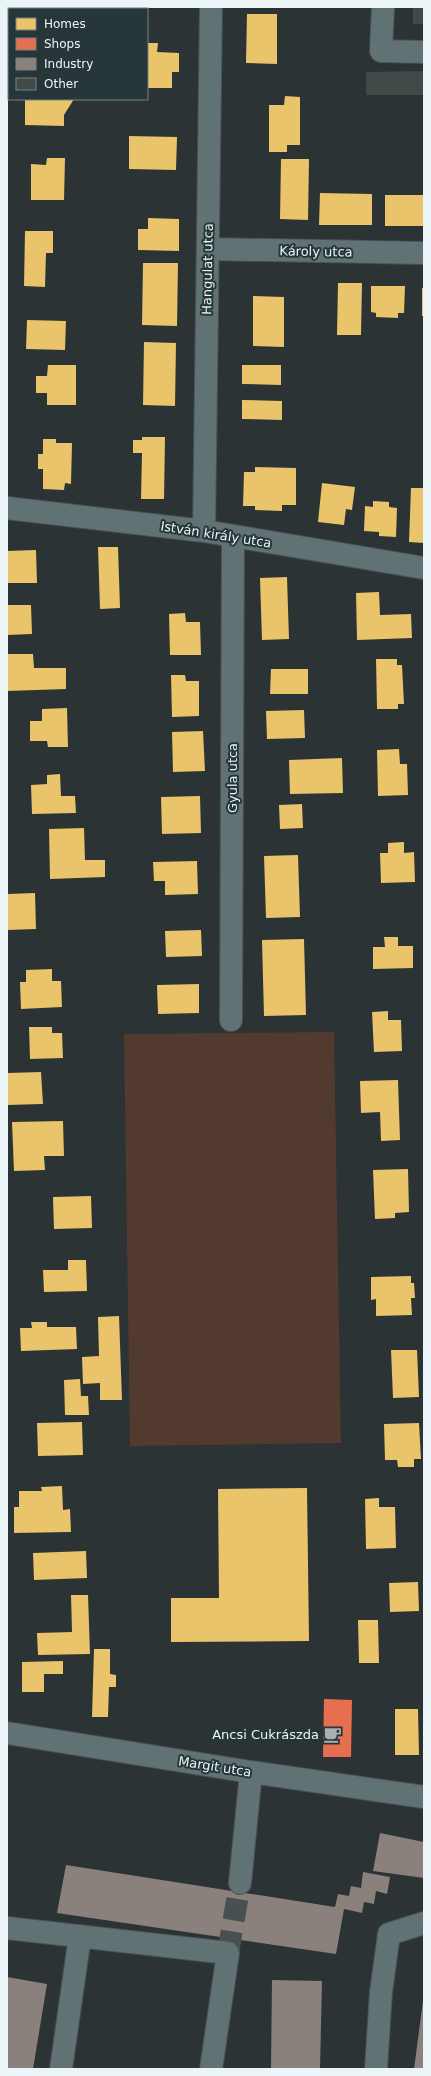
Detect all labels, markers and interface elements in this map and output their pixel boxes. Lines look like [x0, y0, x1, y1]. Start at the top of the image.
legend [8, 8, 148, 100]
text: Homes [44, 17, 86, 31]
text: Shops [44, 37, 80, 51]
text: Industry [44, 57, 93, 71]
text: Other [44, 77, 78, 91]
street label: Hangulat utca [199, 223, 216, 315]
street label: Károly utca [279, 243, 353, 260]
street label: István király utca [159, 518, 272, 551]
street label: Gyula utca [225, 743, 240, 813]
cafe icon: Ancsi Cukrászda [322, 1724, 342, 1744]
place label: Ancsi Cukrászda [212, 1727, 319, 1742]
street label: Margit utca [177, 1753, 253, 1780]

